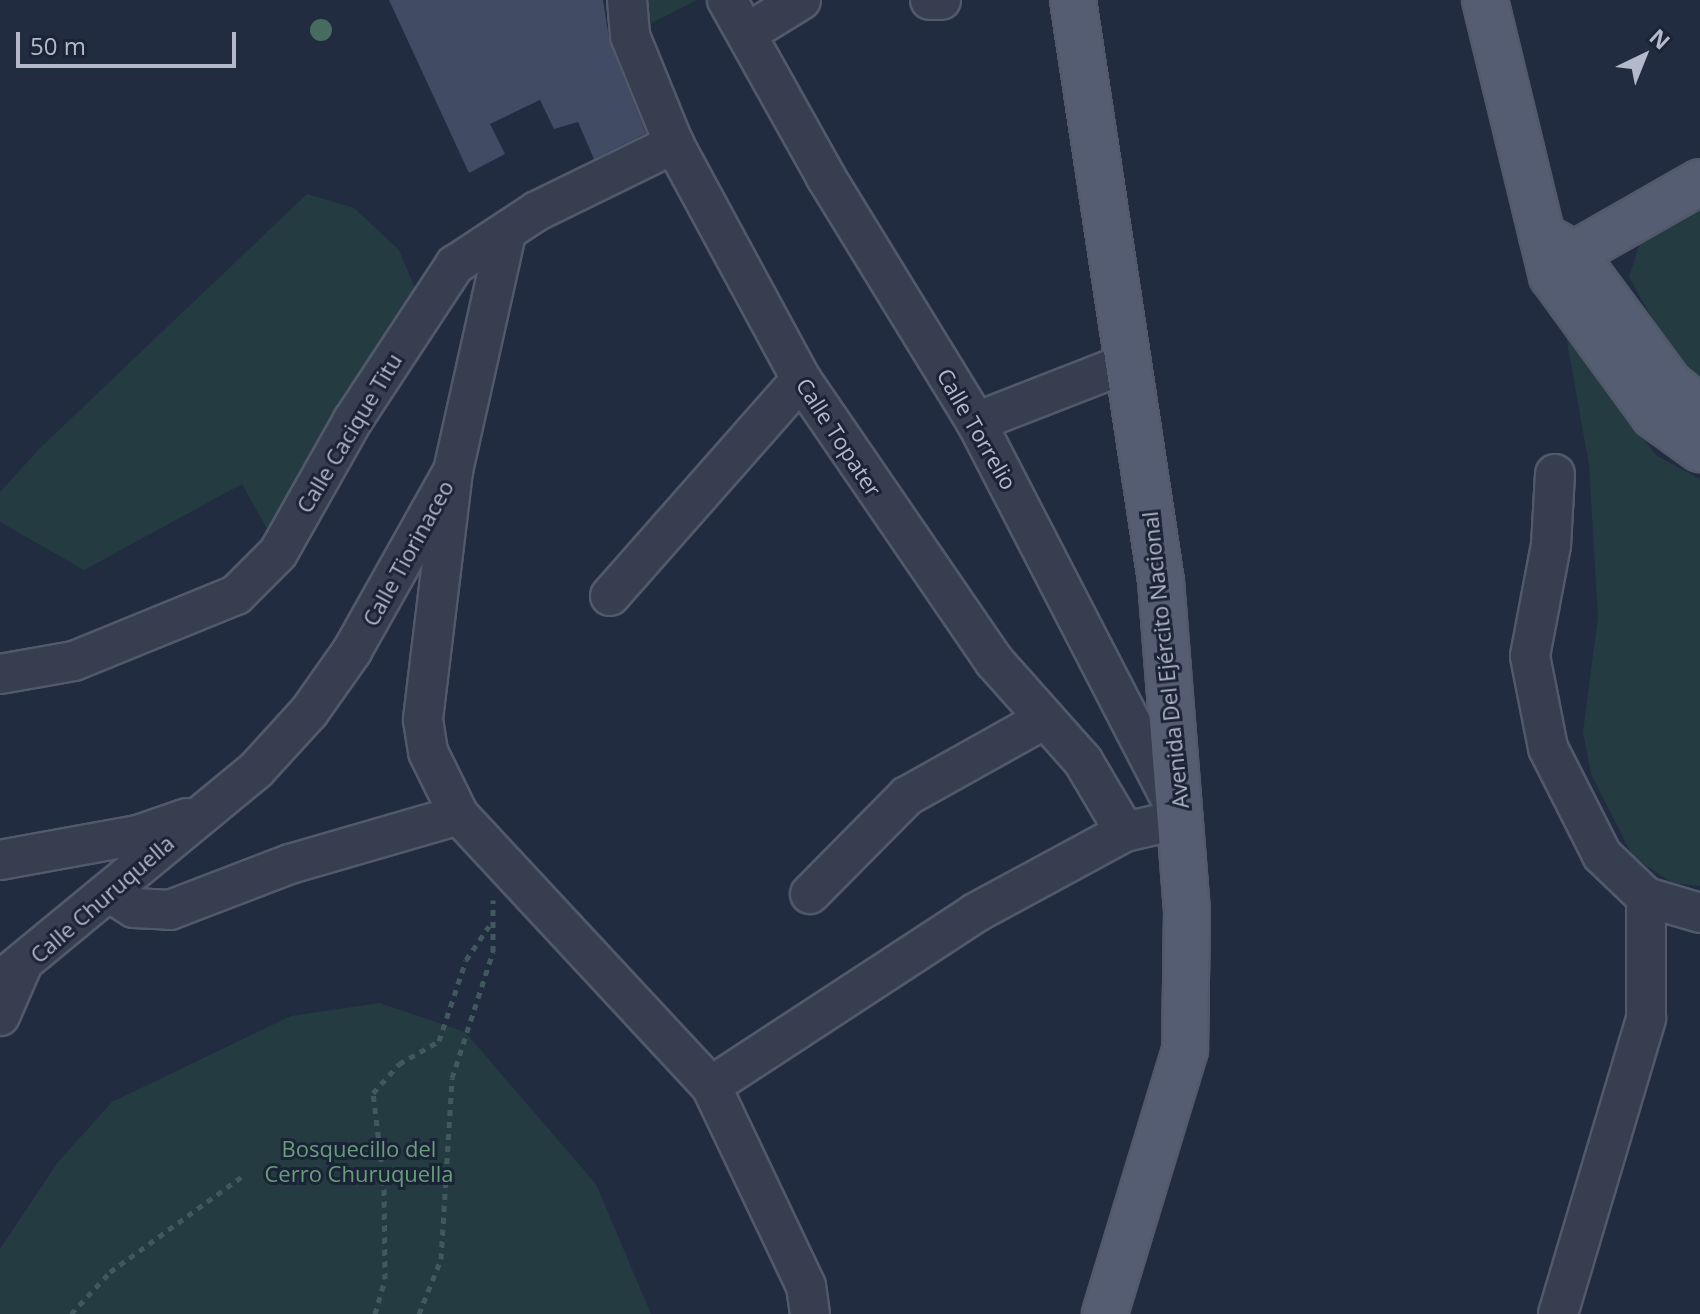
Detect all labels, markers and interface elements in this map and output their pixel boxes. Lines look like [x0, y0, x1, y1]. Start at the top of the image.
scale bar [20, 16, 240, 66]
north arrow [1604, 16, 1684, 96]
text: N [1644, 21, 1677, 56]
text: 50 m [30, 29, 86, 62]
street label: Calle Cacique Titu [291, 348, 407, 518]
street label: Calle Torrelio [932, 364, 1022, 494]
street label: Calle Topater [791, 373, 887, 501]
street label: Calle Tiorinaceo [357, 476, 459, 630]
street label: Avenida Del Ejército Nacional [1136, 510, 1194, 810]
street label: Calle Churuquella [25, 830, 179, 968]
park label: Bosquecillo del Cerro Churuquella [264, 1135, 454, 1186]

